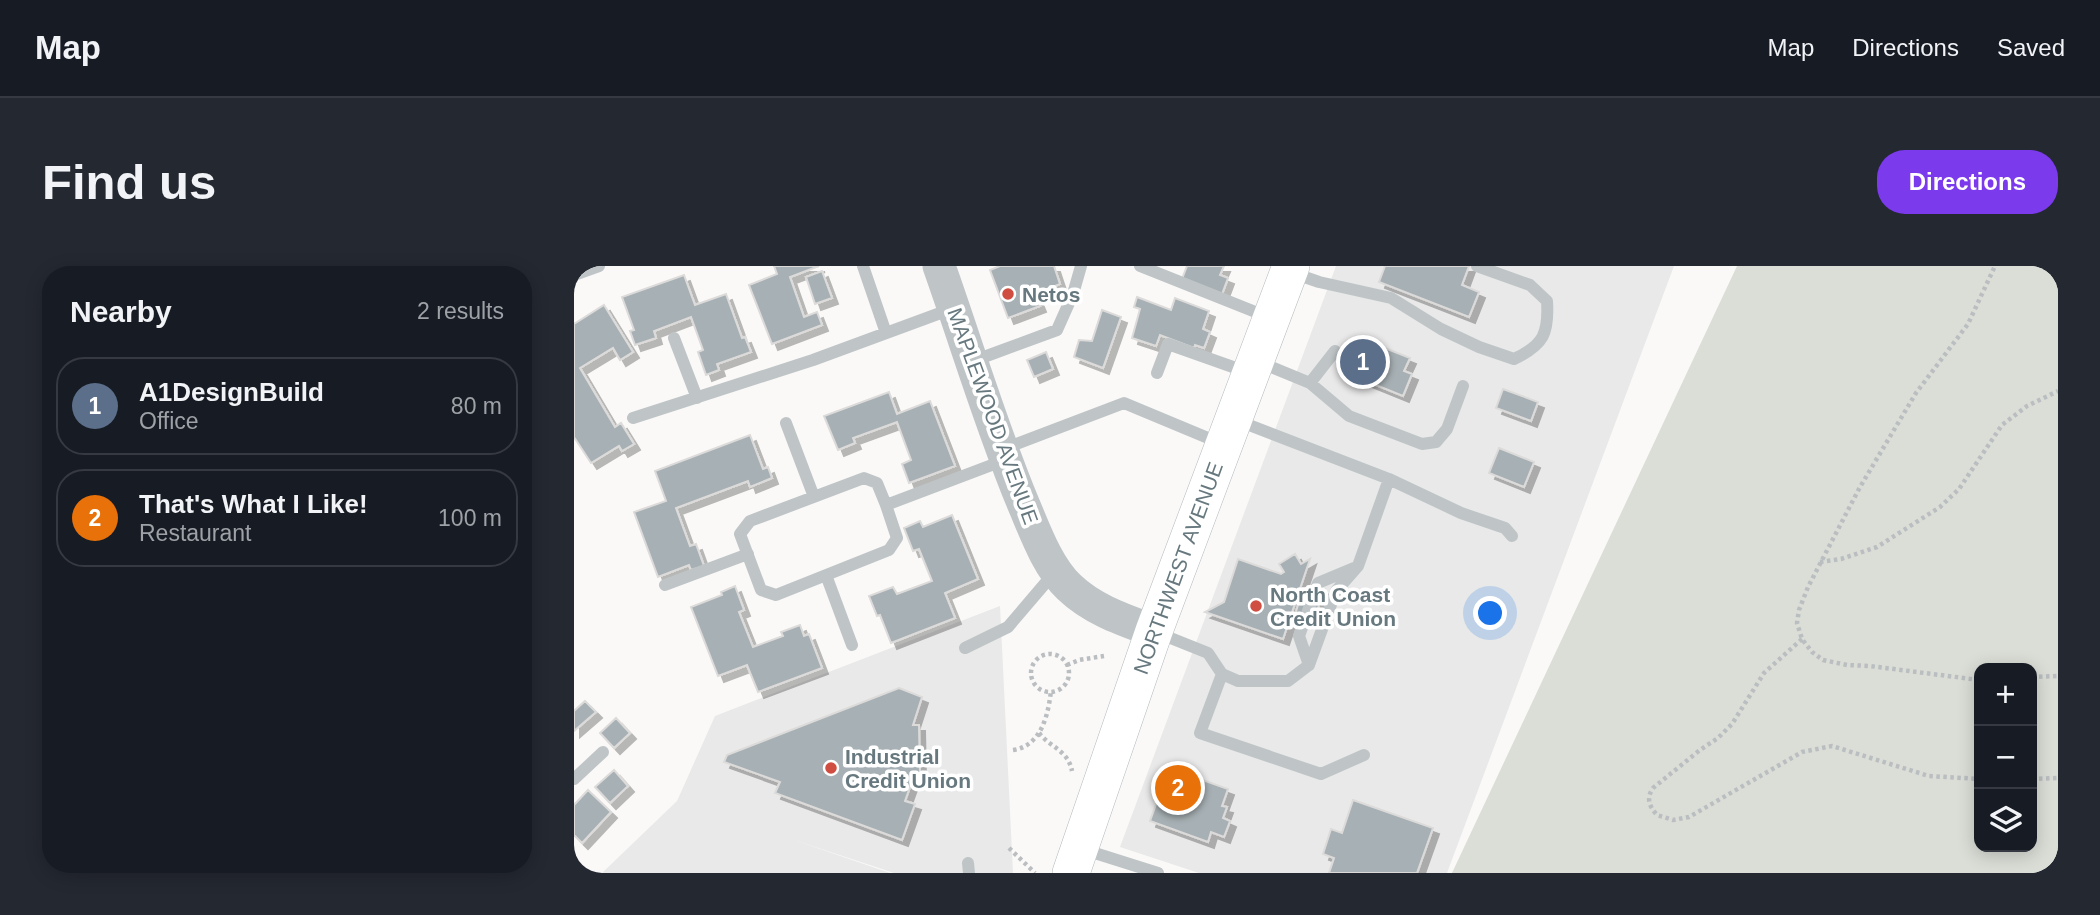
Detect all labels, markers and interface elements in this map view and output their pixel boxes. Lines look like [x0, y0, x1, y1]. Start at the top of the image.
text: Map [35, 29, 101, 66]
text: Map [1768, 34, 1814, 61]
text: Directions [1852, 34, 1959, 61]
text: Saved [1997, 34, 2065, 61]
button: Directions [1877, 150, 2058, 214]
text: Find us [42, 155, 216, 209]
place label: Netos [1022, 283, 1080, 306]
marker: Netos [1000, 286, 1016, 302]
text: Nearby [70, 295, 172, 328]
text: 2 results [417, 298, 504, 324]
street label: MAPLEWOOD AVENUE [943, 305, 1043, 527]
pin: 1 [1340, 336, 1386, 388]
text: A1DesignBuild [139, 377, 324, 407]
text: 1 [89, 393, 101, 419]
text: 80 m [451, 393, 502, 419]
text: Office [139, 408, 199, 434]
street label: NORTHWEST AVENUE [1129, 459, 1227, 677]
text: That's What I Like! [139, 489, 368, 519]
text: 2 [89, 505, 101, 531]
text: 100 m [438, 505, 502, 531]
text: Restaurant [139, 520, 252, 546]
place label: North Coast Credit Union [1270, 583, 1396, 630]
your location [1473, 596, 1507, 630]
marker: North Coast Credit Union [1248, 598, 1264, 614]
map controls [1974, 663, 2037, 852]
button: + [1974, 663, 2037, 726]
button: − [1974, 726, 2037, 789]
place label: Industrial Credit Union [845, 745, 971, 792]
marker: Industrial Credit Union [823, 760, 839, 776]
pin: 2 [1155, 762, 1201, 814]
button: layers [1974, 789, 2037, 852]

